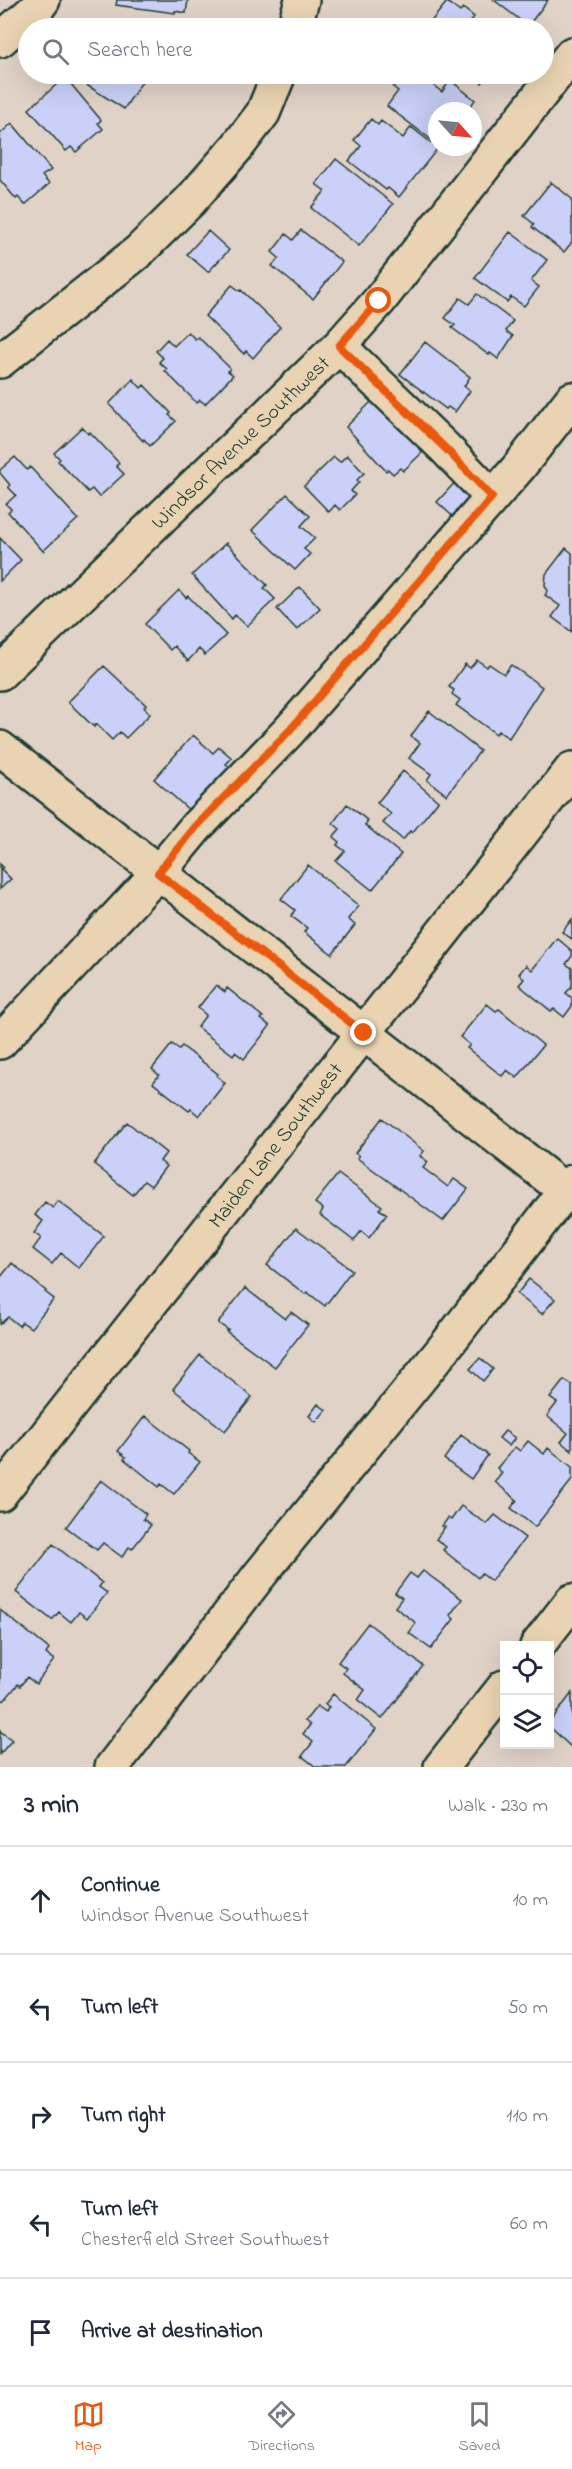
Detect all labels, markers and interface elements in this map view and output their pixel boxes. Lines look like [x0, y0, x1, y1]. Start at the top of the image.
search box [18, 18, 554, 84]
icon: search [39, 35, 72, 68]
text: Search here [87, 35, 192, 67]
north arrow [428, 102, 482, 156]
route start [365, 287, 391, 313]
street label: Windsor Avenue Southwest [145, 350, 338, 537]
route end [350, 1019, 376, 1045]
street label: Maiden Lane Southwest [202, 1057, 351, 1235]
map controls [500, 1641, 554, 1749]
button: locate [500, 1641, 554, 1695]
button: layers [500, 1695, 554, 1749]
text: 3 min [24, 1787, 79, 1825]
text: Walk · 230 m [448, 1792, 548, 1821]
text: Continue [81, 1870, 160, 1902]
icon: ahead [24, 1884, 57, 1917]
text: 10 m [512, 1886, 548, 1915]
text: Windsor Avenue Southwest [81, 1902, 309, 1931]
icon: left [24, 1992, 57, 2025]
text: Turn left [81, 1992, 158, 2024]
text: 50 m [507, 1994, 548, 2023]
icon: right [24, 2100, 57, 2133]
text: Turn right [81, 2100, 166, 2132]
text: 110 m [506, 2102, 548, 2131]
text: Turn left [81, 2194, 158, 2226]
icon: left [24, 2208, 57, 2241]
text: 60 m [510, 2210, 548, 2239]
text: Chesterfield Street Southwest [81, 2226, 329, 2255]
icon: arrive [24, 2316, 57, 2349]
text: Arrive at destination [81, 2316, 263, 2348]
tab: Map [72, 2398, 105, 2458]
tab: Directions [248, 2398, 315, 2458]
tab: Saved [458, 2398, 500, 2458]

